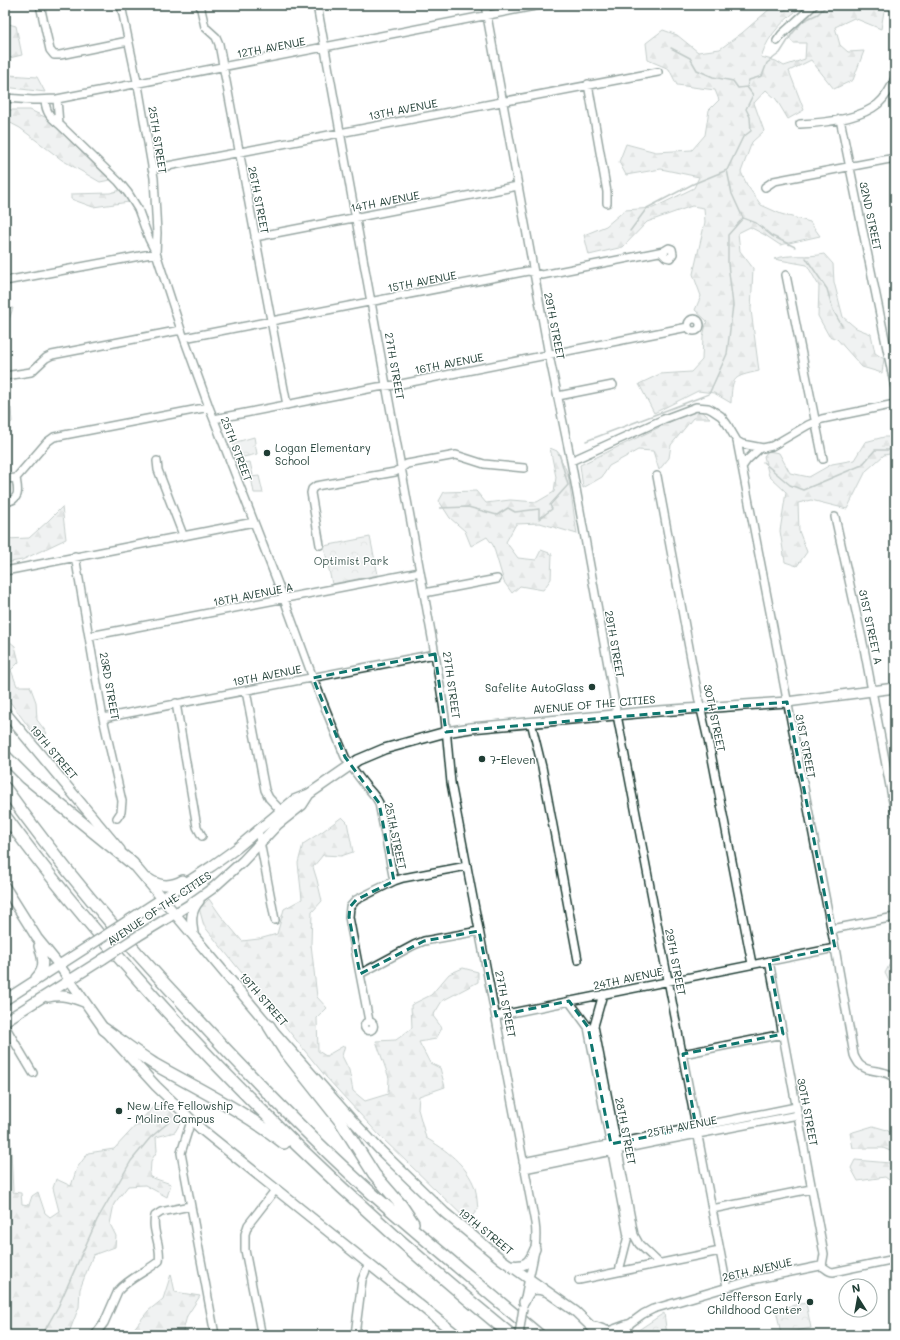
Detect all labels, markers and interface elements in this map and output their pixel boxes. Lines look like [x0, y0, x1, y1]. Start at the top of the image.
street label: 12TH AVENUE [235, 33, 307, 61]
street label: 13TH AVENUE [367, 95, 439, 123]
street label: 25TH STREET [145, 105, 171, 175]
street label: 26TH STREET [245, 165, 273, 235]
street label: 32ND STREET [856, 180, 886, 252]
street label: 14TH AVENUE [349, 187, 421, 215]
street label: 15TH AVENUE [386, 267, 458, 295]
street label: 29TH STREET [541, 291, 569, 361]
street label: 27TH STREET [382, 331, 408, 401]
street label: 16TH AVENUE [413, 349, 485, 377]
street label: 25TH STREET [218, 415, 256, 483]
place label: Logan Elementary School [275, 440, 371, 468]
marker: Logan Elementary School [262, 448, 272, 458]
park label: Optimist Park [314, 553, 388, 568]
street label: 18TH AVENUE A [212, 579, 294, 609]
street label: 31ST STREET A [856, 588, 886, 666]
street label: 29TH STREET [602, 609, 628, 679]
street label: 27TH STREET [440, 650, 464, 720]
street label: 23RD STREET [97, 651, 123, 721]
street label: 19TH AVENUE [231, 661, 303, 689]
place label: Safelite AutoGlass [485, 680, 584, 695]
marker: Safelite AutoGlass [587, 682, 597, 692]
street label: 30TH STREET [701, 683, 729, 753]
street label: AVENUE OF THE CITIES [532, 691, 656, 717]
street label: 31ST STREET [792, 713, 820, 779]
street label: 19TH STREET [27, 722, 81, 782]
place label: 7-Eleven [490, 752, 535, 767]
marker: 7-Eleven [477, 754, 487, 764]
street label: 25TH STREET [382, 801, 410, 871]
street label: AVENUE OF THE CITIES [104, 867, 214, 949]
street label: 29TH STREET [662, 927, 690, 997]
street label: 24TH AVENUE [592, 963, 664, 993]
street label: 19TH STREET [236, 969, 292, 1029]
street label: 27TH STREET [492, 969, 520, 1039]
street label: 30TH STREET [794, 1077, 822, 1147]
street label: 28TH STREET [612, 1096, 640, 1166]
place label: New Life Fellowship - Moline Campus [127, 1098, 233, 1126]
marker: New Life Fellowship - Moline Campus [114, 1106, 124, 1116]
street label: 25TH AVENUE [646, 1112, 718, 1140]
street label: 19TH STREET [455, 1204, 517, 1258]
street label: 26TH AVENUE [721, 1254, 793, 1284]
north arrow [838, 1278, 878, 1318]
text: N [850, 1280, 862, 1296]
place label: Jefferson Early Childhood Center [707, 1289, 802, 1317]
marker: Jefferson Early Childhood Center [805, 1297, 815, 1307]

